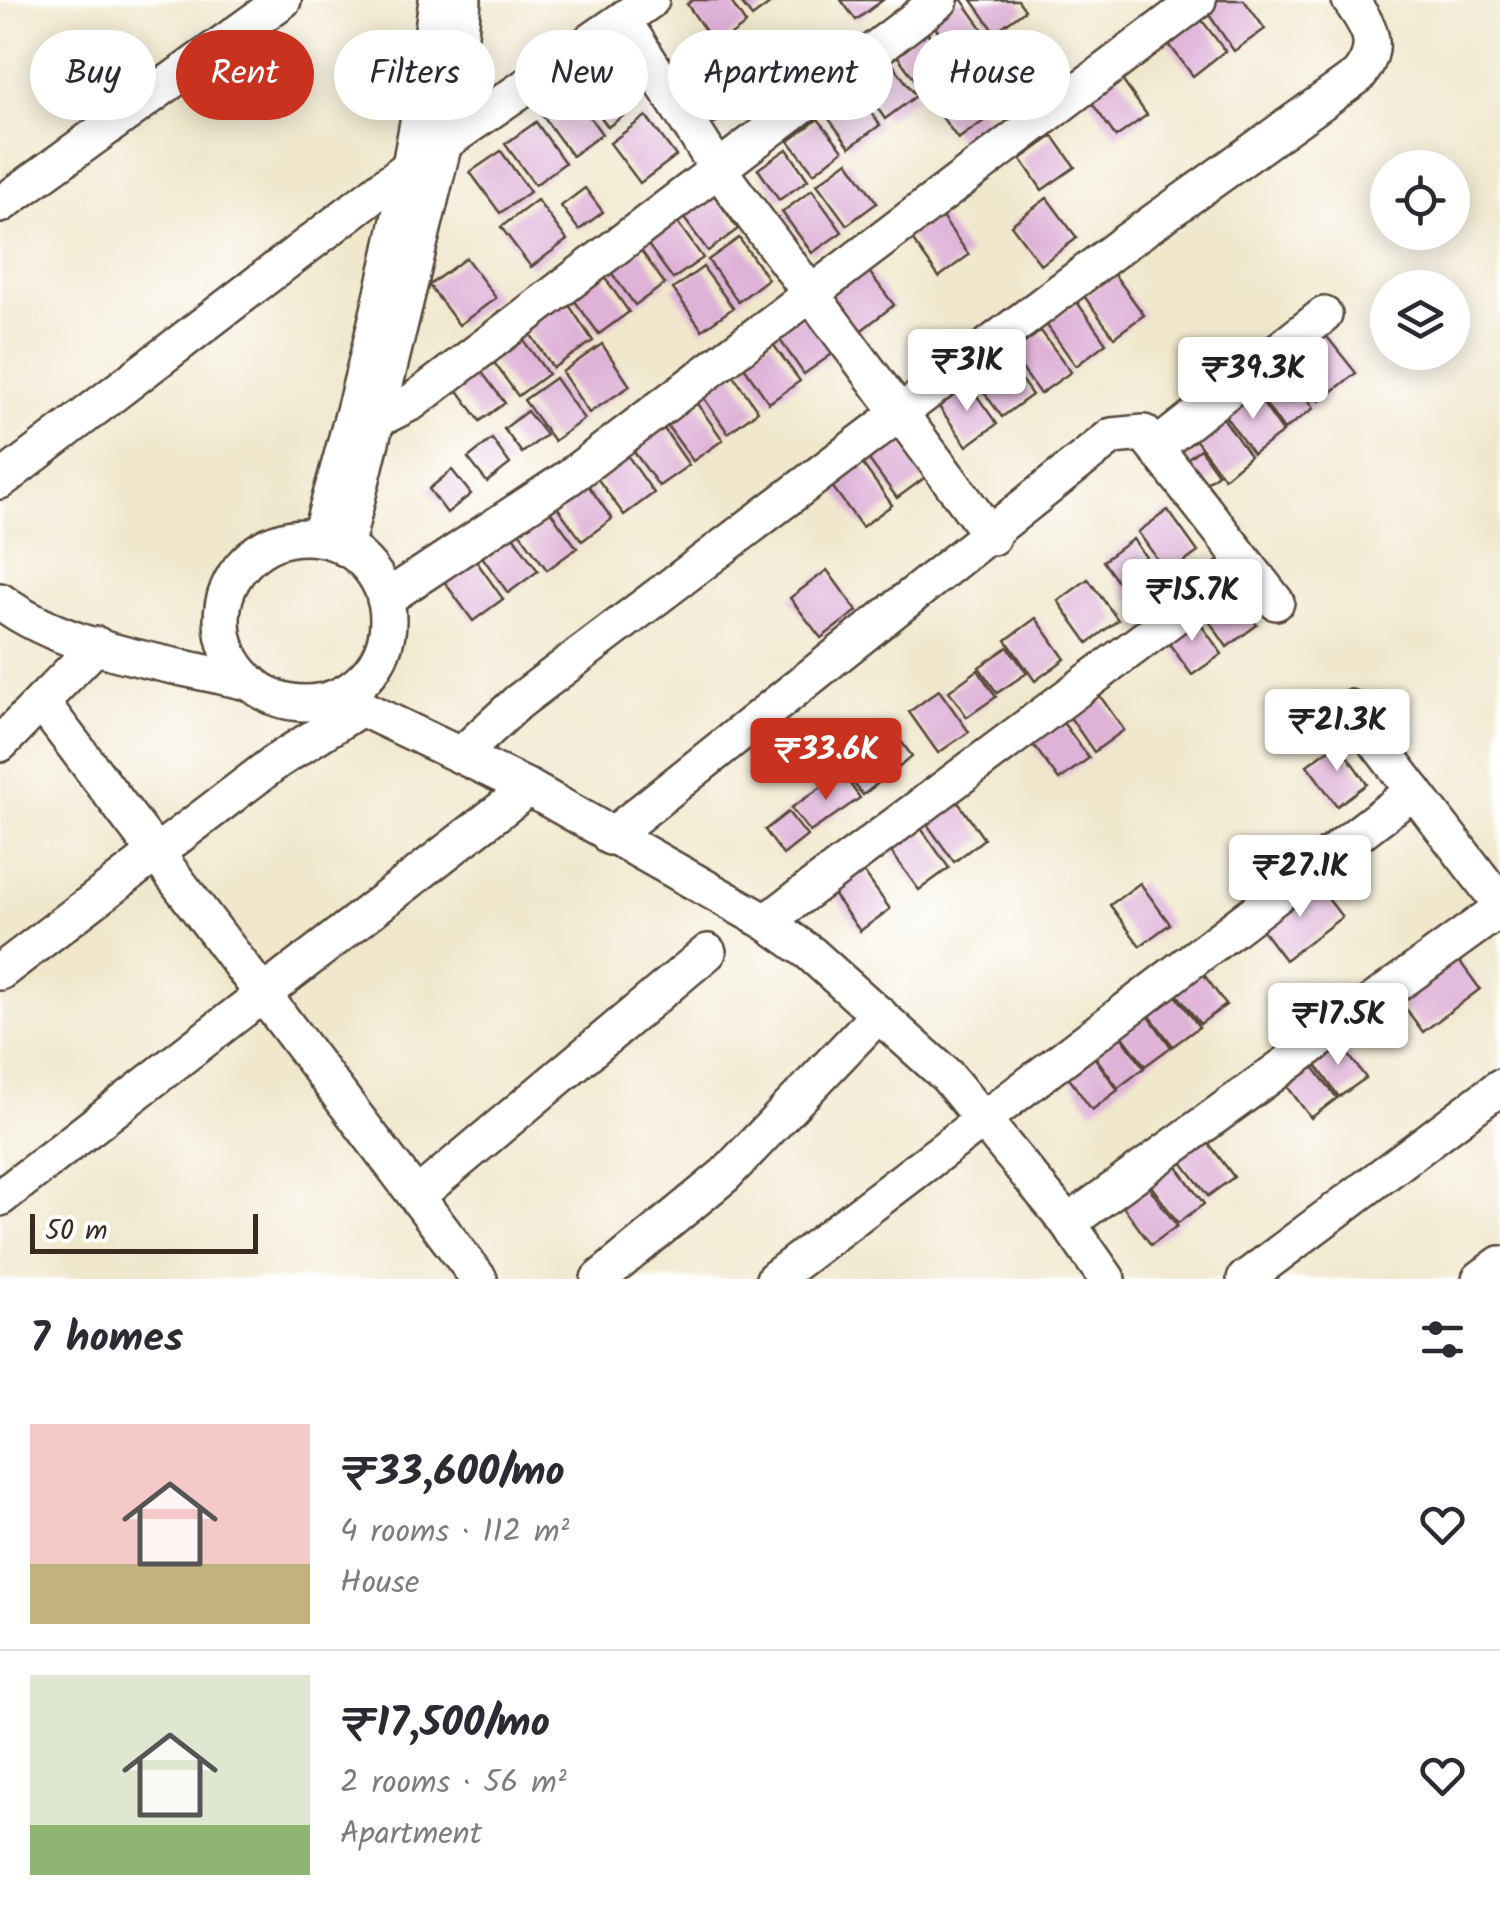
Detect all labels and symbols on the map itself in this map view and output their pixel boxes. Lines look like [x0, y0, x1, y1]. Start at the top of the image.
pin: ₹31K [908, 329, 1026, 414]
pin: ₹39.3K [1172, 337, 1334, 422]
pin: ₹15.7K [1111, 559, 1273, 644]
pin: ₹21.3K [1256, 689, 1418, 774]
pin: ₹33.6K [745, 718, 907, 803]
pin: ₹27.1K [1219, 835, 1381, 920]
pin: ₹17.5K [1257, 983, 1419, 1068]
scale bar [30, 1209, 258, 1254]

